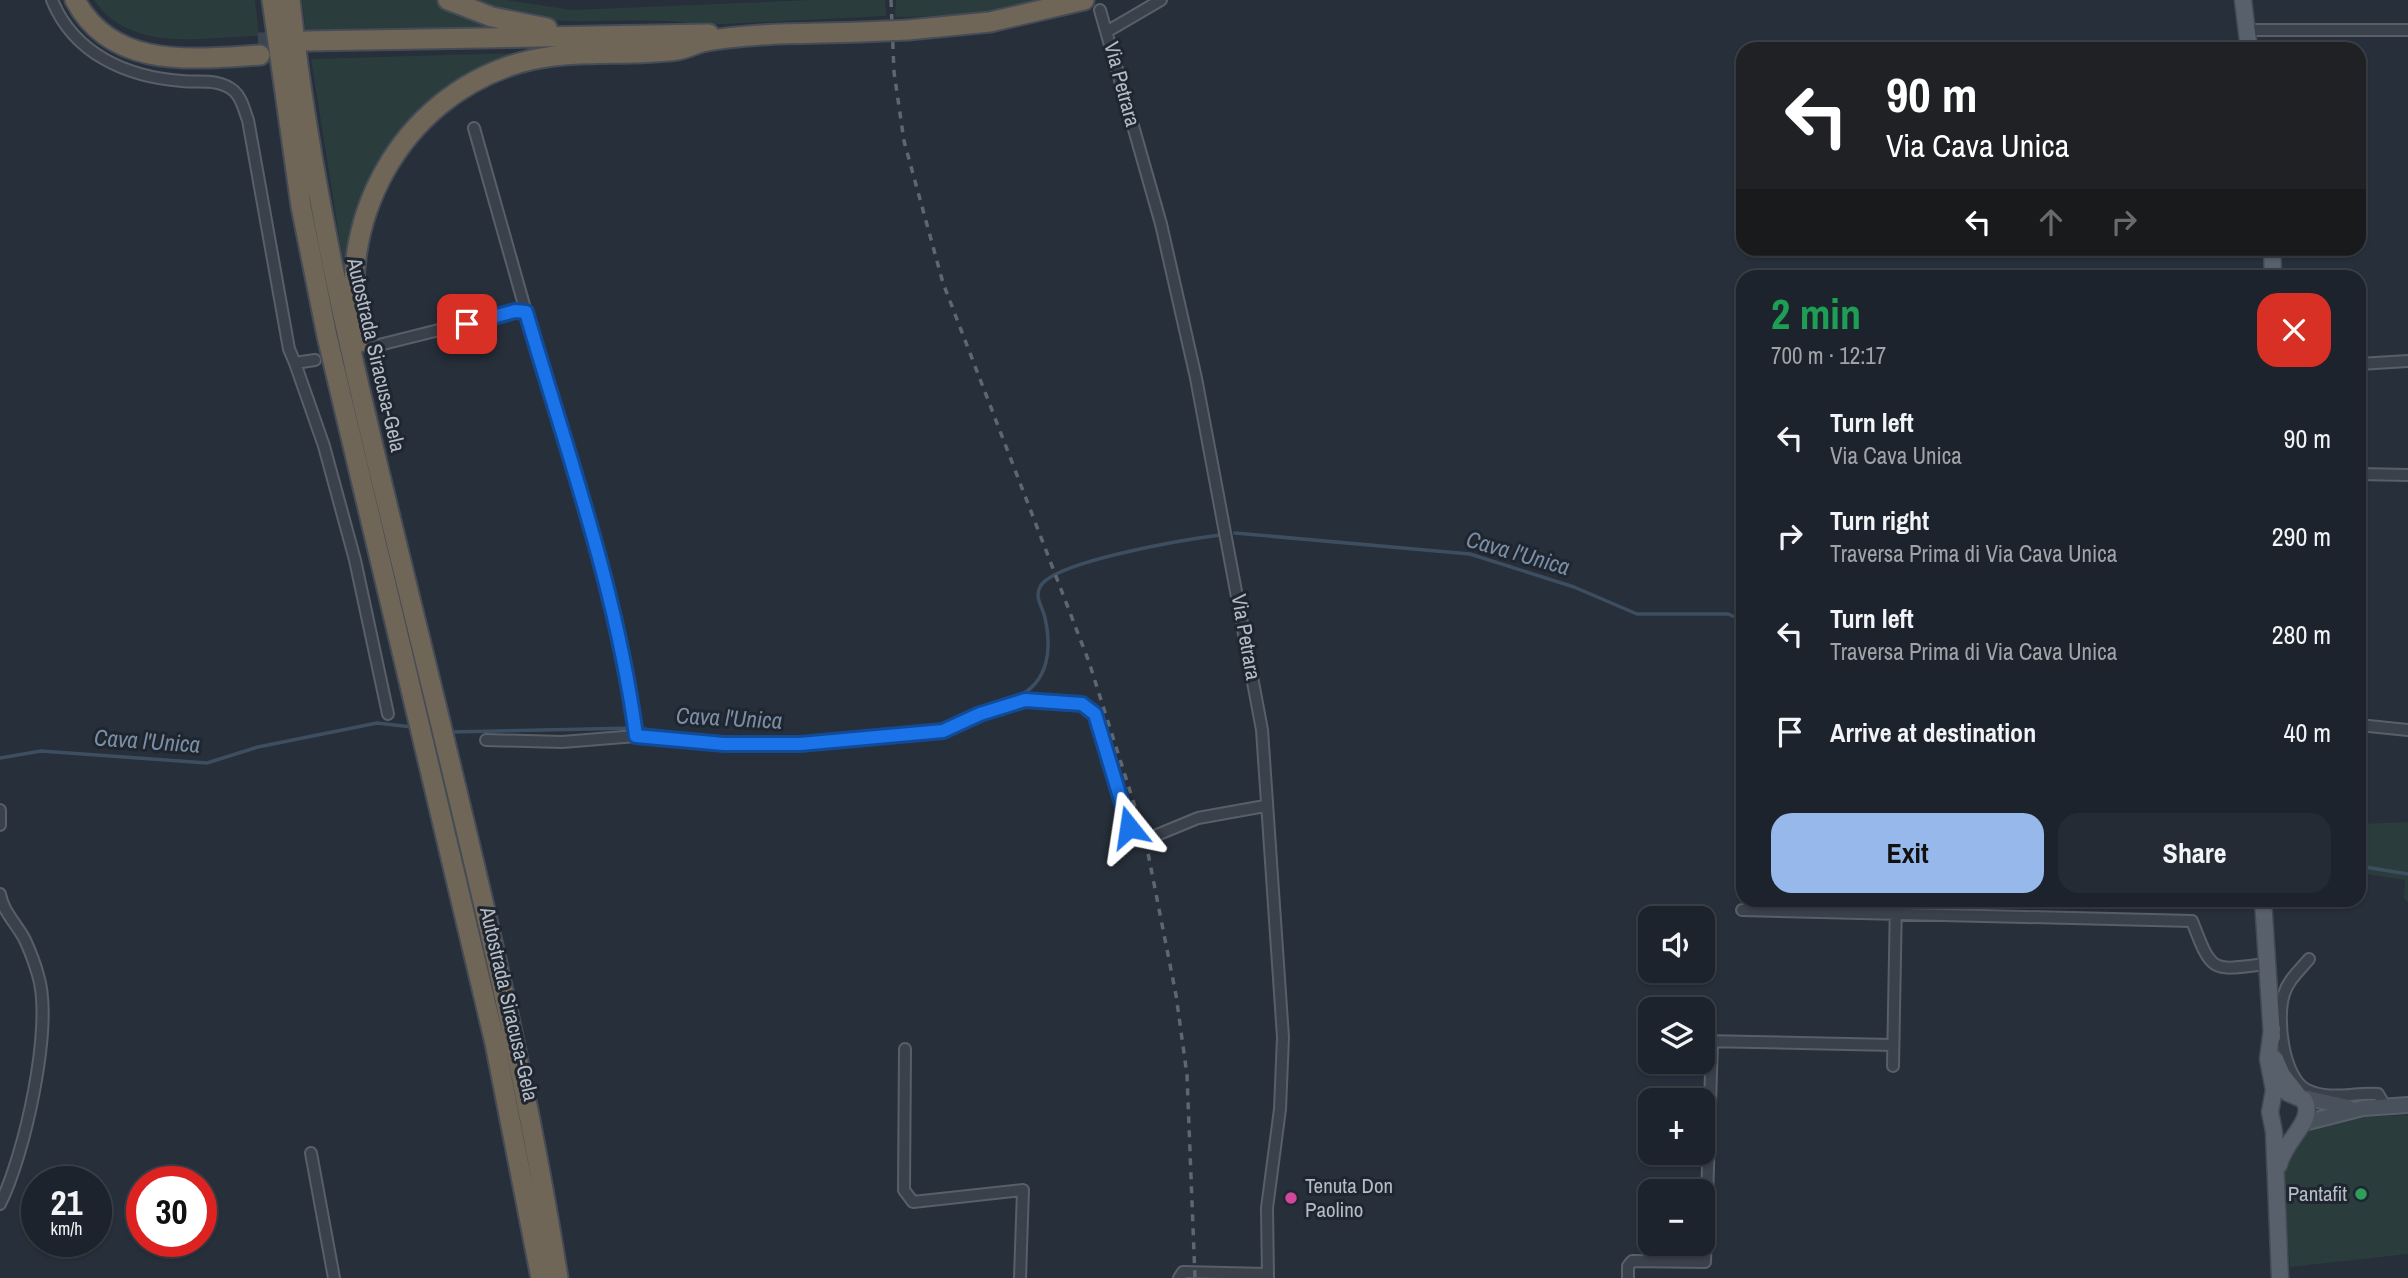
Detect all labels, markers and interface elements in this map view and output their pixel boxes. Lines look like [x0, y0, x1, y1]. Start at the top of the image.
street label: Via Petrara [1097, 38, 1148, 130]
text: 90 m [1886, 61, 1978, 127]
icon: left [1771, 70, 1862, 161]
text: Via Cava Unica [1886, 124, 2069, 167]
icon: left [1959, 203, 1997, 241]
icon: ahead [2032, 203, 2070, 241]
icon: right [2105, 203, 2143, 241]
street label: Autostrada Siracusa-Gela [340, 254, 413, 455]
text: 2 min [1771, 286, 1861, 342]
button: close [2257, 293, 2331, 367]
pin [437, 294, 497, 354]
icon: arrive [448, 305, 486, 343]
text: 700 m · 12:17 [1771, 340, 1886, 371]
text: Turn left [1830, 405, 1914, 440]
icon: left [1771, 419, 1809, 457]
text: 90 m [2284, 421, 2331, 456]
text: Via Cava Unica [1830, 440, 1962, 471]
text: Turn right [1830, 503, 1929, 538]
icon: right [1771, 517, 1809, 555]
text: 290 m [2272, 519, 2331, 554]
water label: Cava l'Unica [1463, 523, 1574, 582]
text: Traversa Prima di Via Cava Unica [1830, 538, 2117, 569]
street label: Via Petrara [1225, 592, 1268, 683]
text: Turn left [1830, 601, 1914, 636]
icon: left [1771, 615, 1809, 653]
text: 280 m [2272, 617, 2331, 652]
text: Traversa Prima di Via Cava Unica [1830, 636, 2117, 667]
water label: Cava l'Unica [675, 699, 783, 736]
icon: arrive [1771, 713, 1809, 751]
text: Arrive at destination [1830, 715, 2036, 750]
text: 40 m [2284, 715, 2331, 750]
water label: Cava l'Unica [93, 721, 201, 760]
position arrow [1092, 790, 1166, 864]
button: Exit [1771, 813, 2044, 893]
button: Share [2058, 813, 2331, 893]
street label: Autostrada Siracusa-Gela [473, 903, 546, 1104]
map controls [1638, 906, 1715, 1256]
button: sound [1638, 906, 1715, 983]
button: layers [1638, 997, 1715, 1074]
button: + [1638, 1088, 1715, 1165]
speed limit sign: 30 [126, 1166, 217, 1257]
place label: Tenuta Don Paolino [1305, 1171, 1393, 1224]
text: 21 [51, 1179, 82, 1226]
button: − [1638, 1179, 1715, 1256]
place label: Pantafit [2288, 1179, 2347, 1208]
marker: Pantafit [2353, 1186, 2369, 1202]
marker: Tenuta Don Paolino [1283, 1190, 1299, 1206]
text: km/h [51, 1216, 83, 1241]

